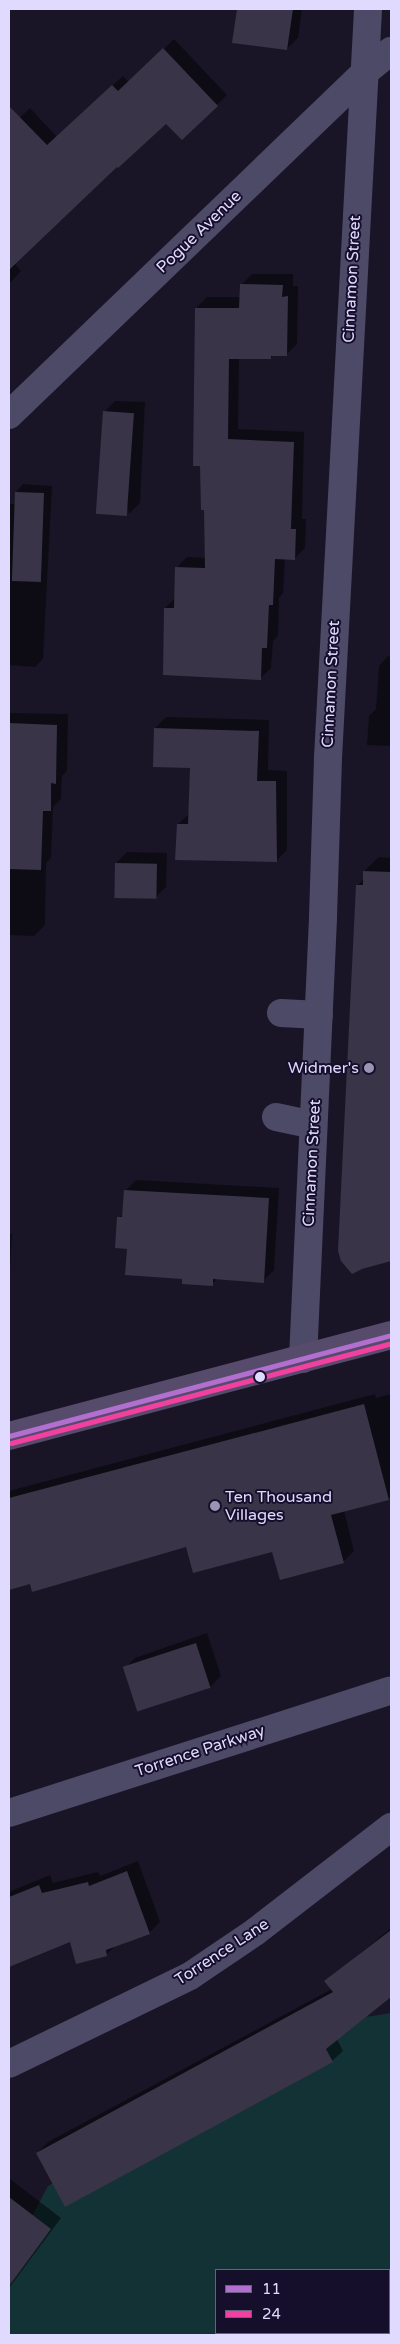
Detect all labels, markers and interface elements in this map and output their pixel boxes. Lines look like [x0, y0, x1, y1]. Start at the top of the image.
street label: Pogue Avenue [153, 187, 245, 277]
street label: Cinnamon Street [339, 215, 365, 343]
street label: Cinnamon Street [318, 620, 344, 748]
place label: Widmer's [288, 1058, 359, 1078]
marker: Widmer's [363, 1062, 375, 1074]
street label: Cinnamon Street [299, 1099, 325, 1227]
unlabelled marker [255, 1372, 265, 1382]
place label: Ten Thousand Villages [225, 1487, 332, 1525]
marker: Ten Thousand Villages [209, 1500, 221, 1512]
street label: Torrence Parkway [133, 1721, 267, 1781]
street label: Torrence Lane [172, 1915, 272, 1989]
legend [215, 2269, 390, 2334]
text: 11 [262, 2280, 281, 2298]
text: 24 [262, 2305, 281, 2323]

